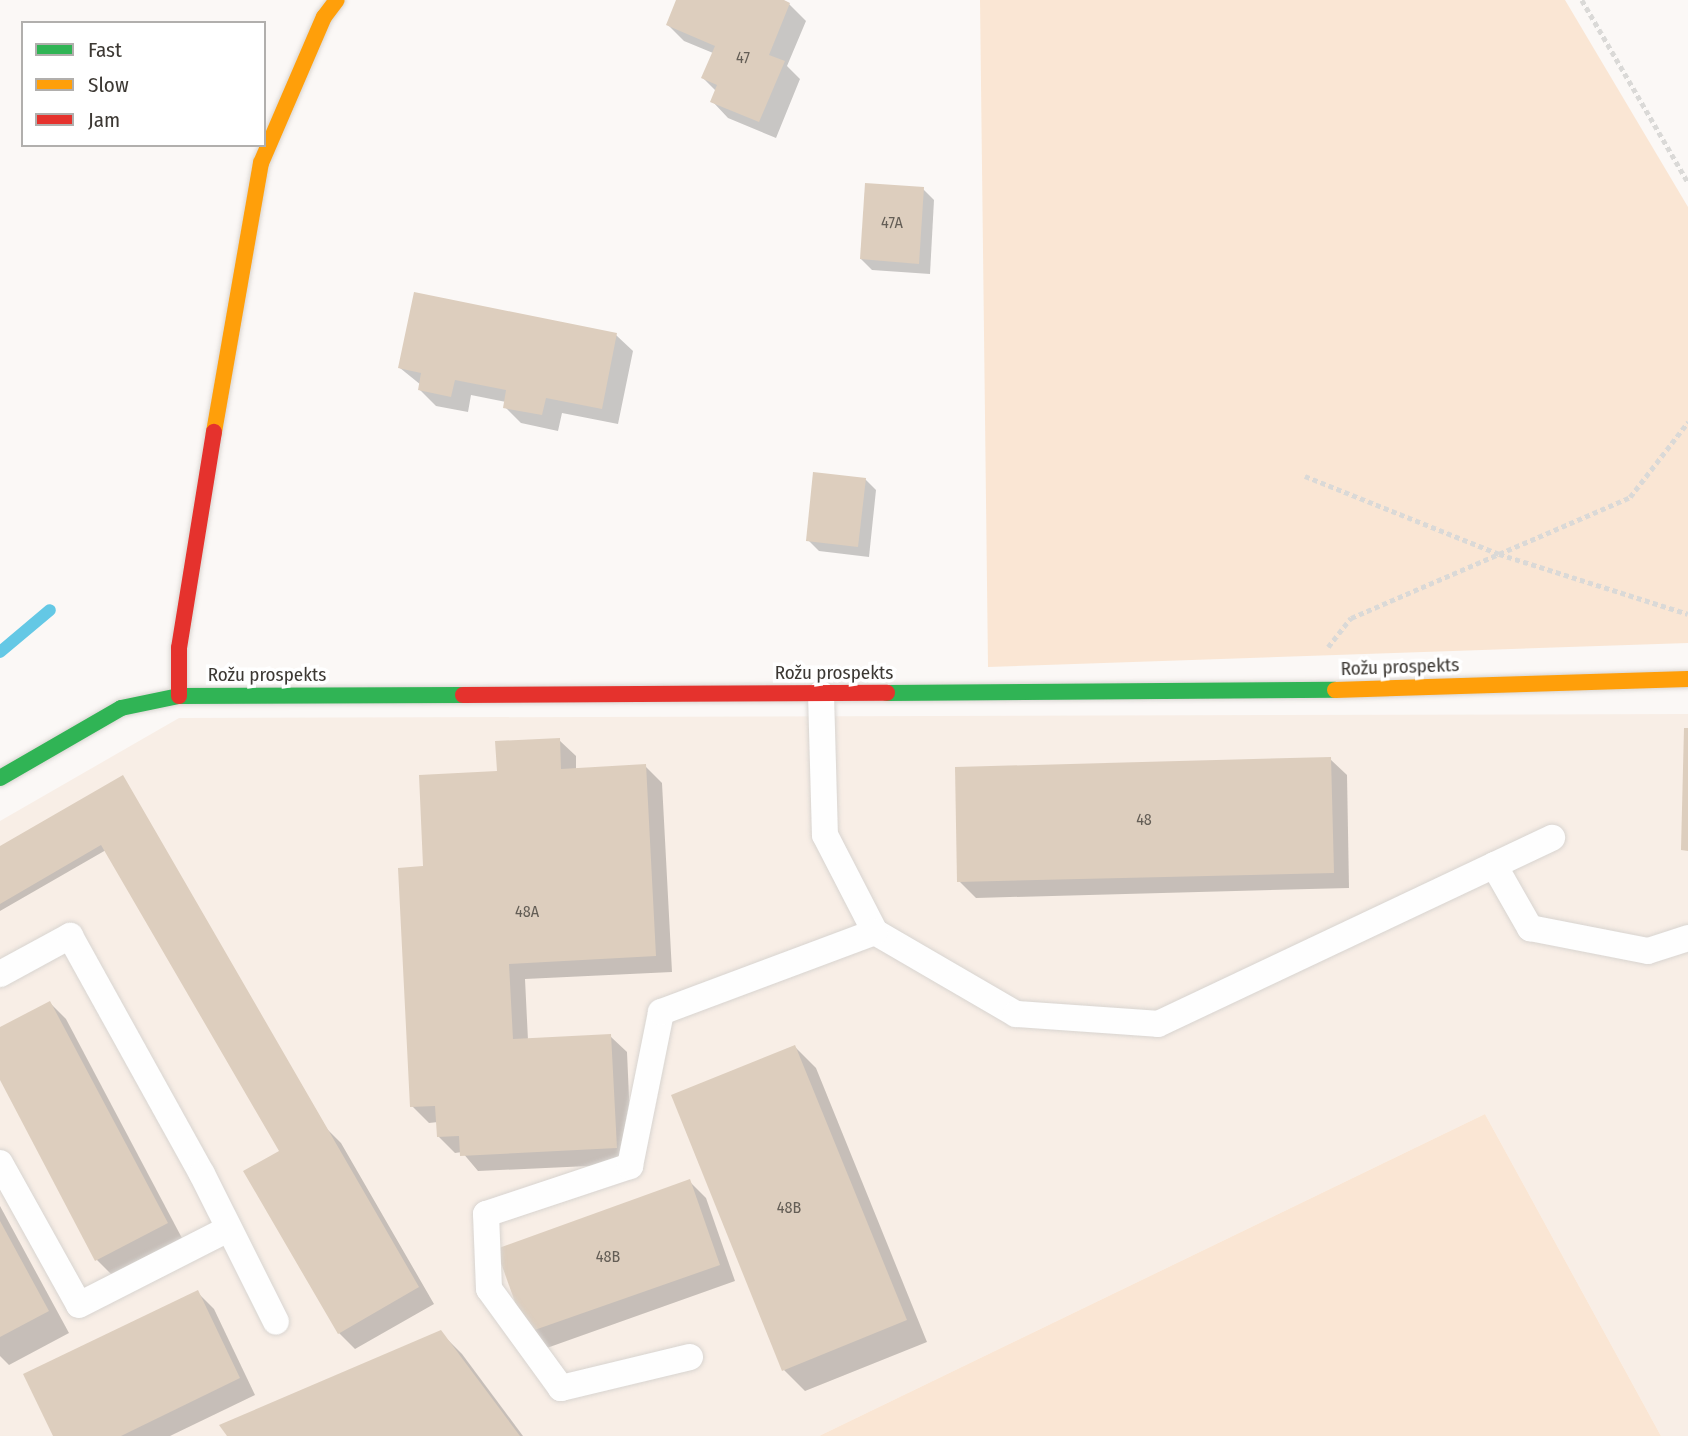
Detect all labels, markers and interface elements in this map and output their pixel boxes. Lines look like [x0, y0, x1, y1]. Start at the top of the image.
legend [21, 21, 266, 147]
text: Fast [88, 37, 122, 63]
house number: 47 [736, 48, 750, 68]
text: Slow [88, 72, 129, 98]
text: Jam [88, 107, 120, 133]
house number: 47A [881, 213, 903, 233]
street label: Rožu prospekts [1340, 654, 1460, 680]
street label: Rožu prospekts [775, 662, 893, 684]
street label: Rožu prospekts [208, 664, 326, 686]
house number: 48 [1136, 810, 1152, 830]
house number: 48A [515, 902, 539, 922]
house number: 48B [777, 1198, 801, 1218]
house number: 48B [596, 1247, 620, 1267]

